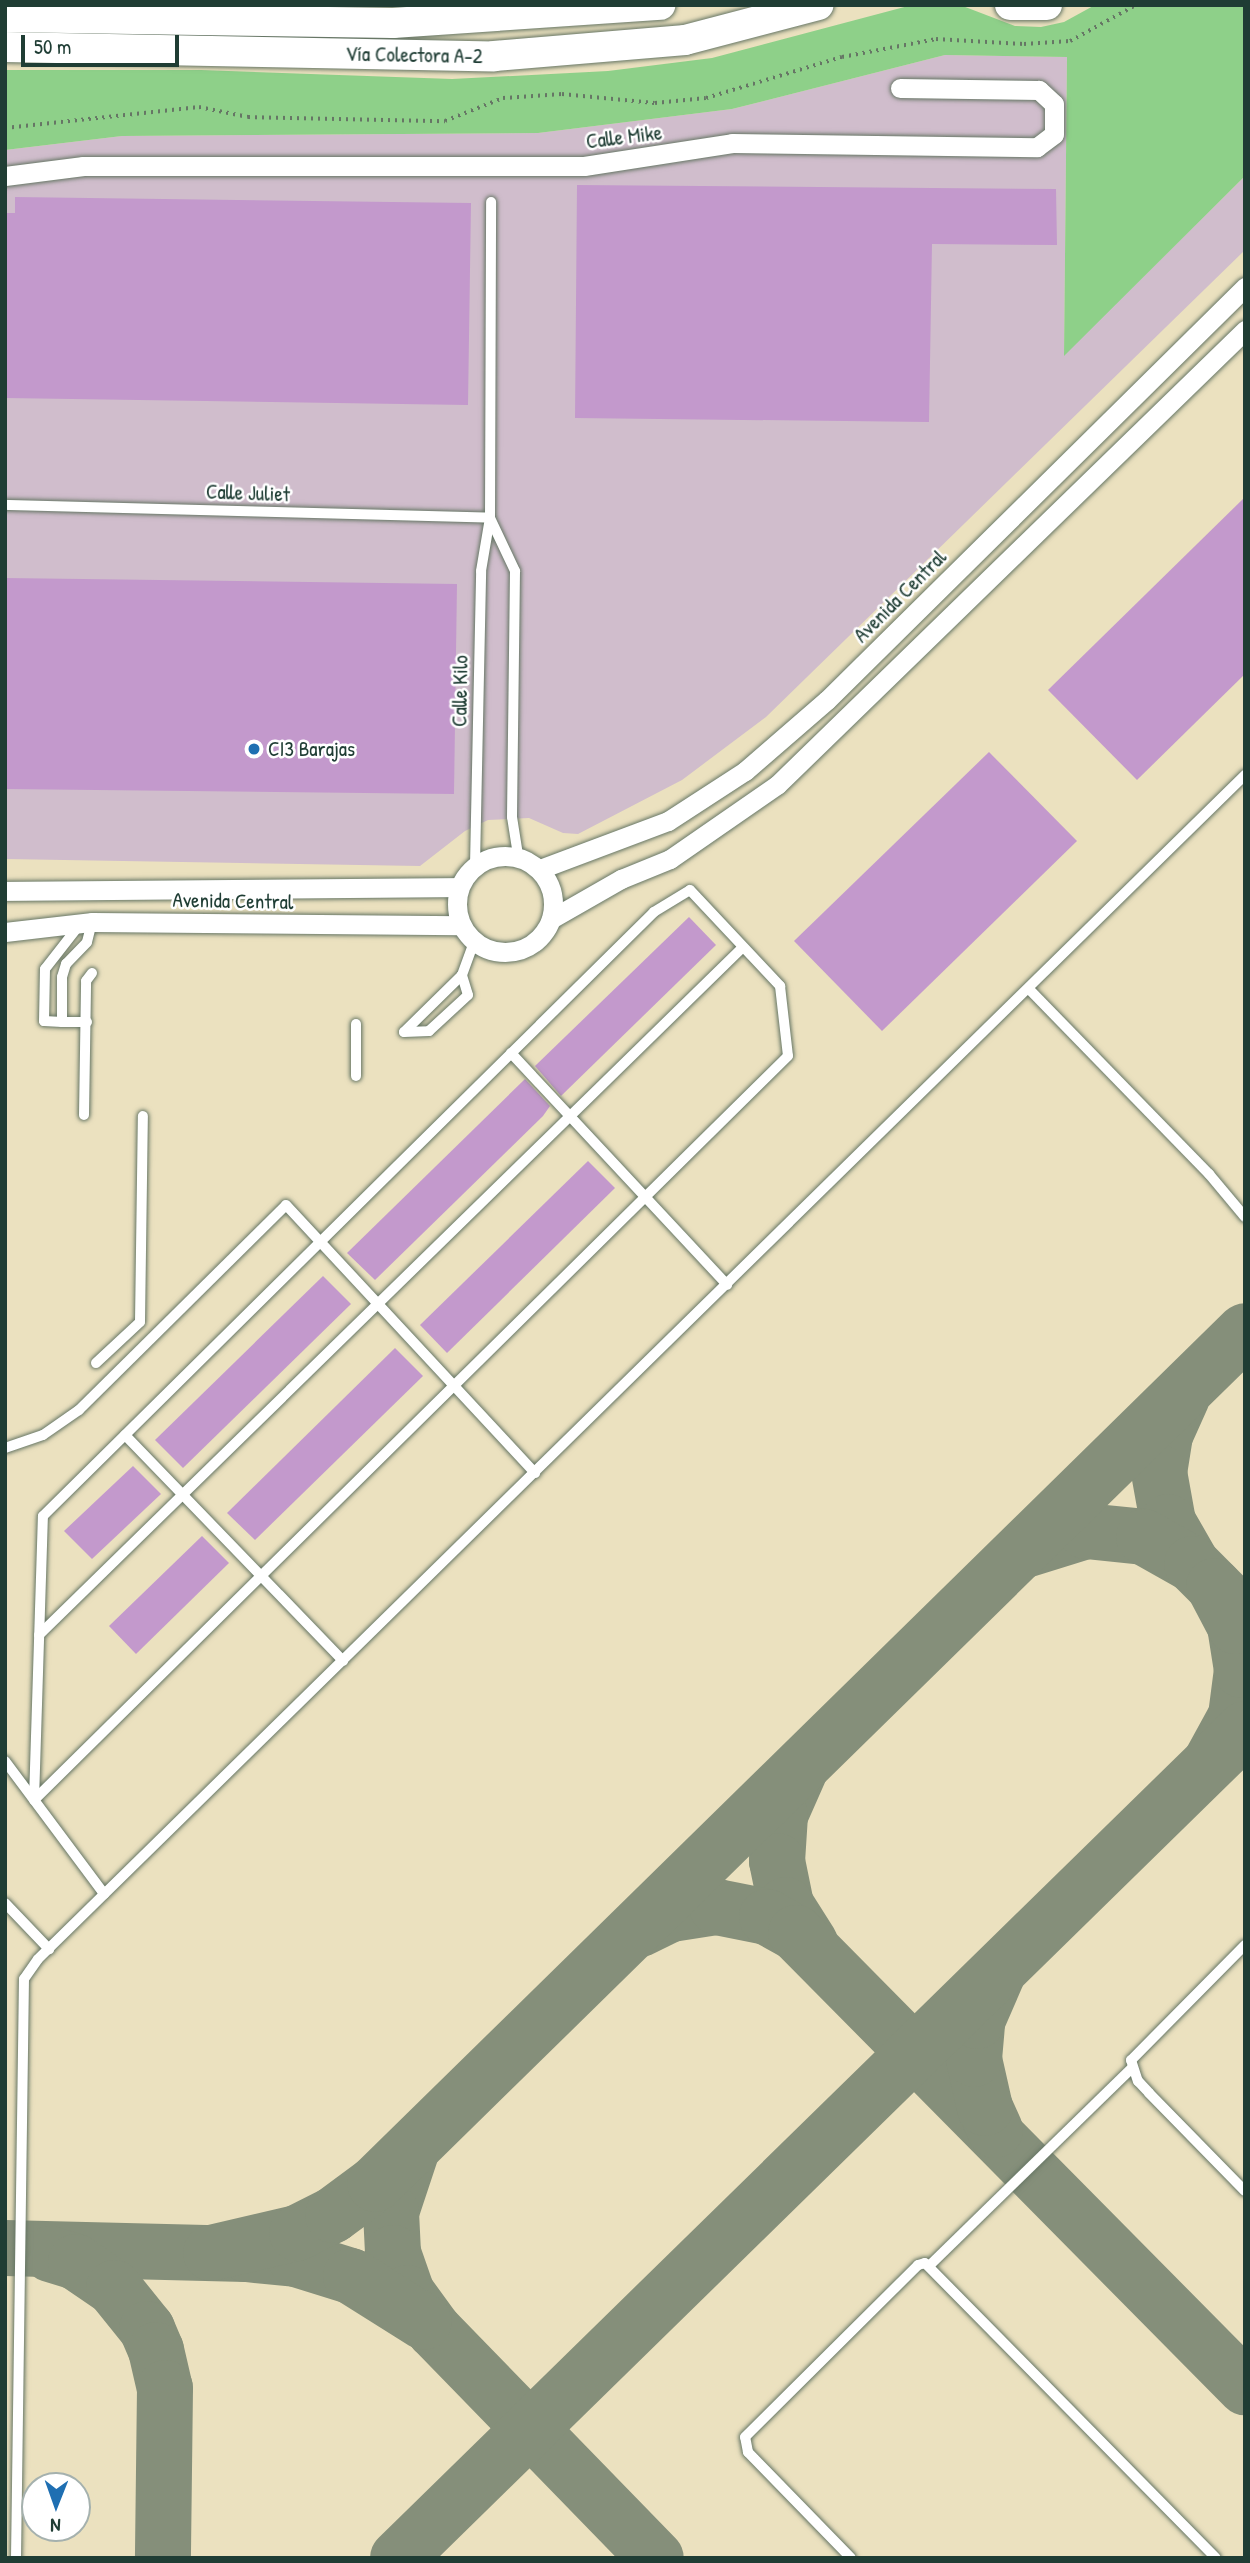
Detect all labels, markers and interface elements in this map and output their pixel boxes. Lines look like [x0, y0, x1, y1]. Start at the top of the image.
scale bar [24, 21, 182, 65]
text: 50 m [34, 32, 71, 61]
street label: Vía Colectora A-2 [345, 41, 483, 69]
street label: Calle Mike [585, 120, 663, 154]
street label: Calle Juliet [206, 479, 290, 507]
street label: Avenida Central [848, 544, 952, 648]
street label: Calle Kilo [447, 655, 473, 727]
place label: CI3 Barajas [268, 736, 355, 762]
marker: CI3 Barajas [246, 741, 262, 757]
street label: Avenida Central [172, 887, 294, 915]
north arrow [21, 2472, 91, 2542]
text: N [50, 2513, 61, 2539]

